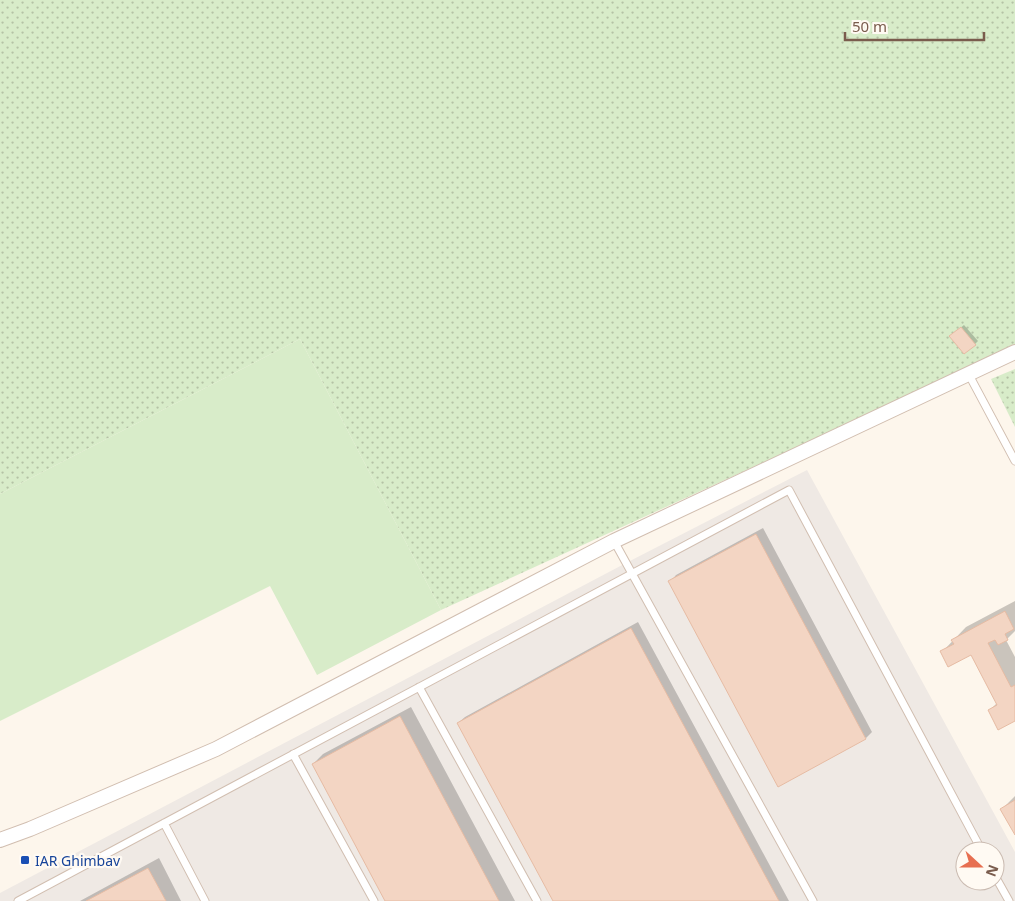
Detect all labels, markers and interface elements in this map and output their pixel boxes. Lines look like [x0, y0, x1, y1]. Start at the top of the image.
scale bar [845, 10, 984, 42]
text: 50 m [852, 16, 887, 36]
north arrow [955, 841, 1005, 891]
place label: IAR Ghimbav [35, 851, 121, 870]
marker: IAR Ghimbav [19, 854, 31, 866]
text: N [982, 862, 1004, 880]

